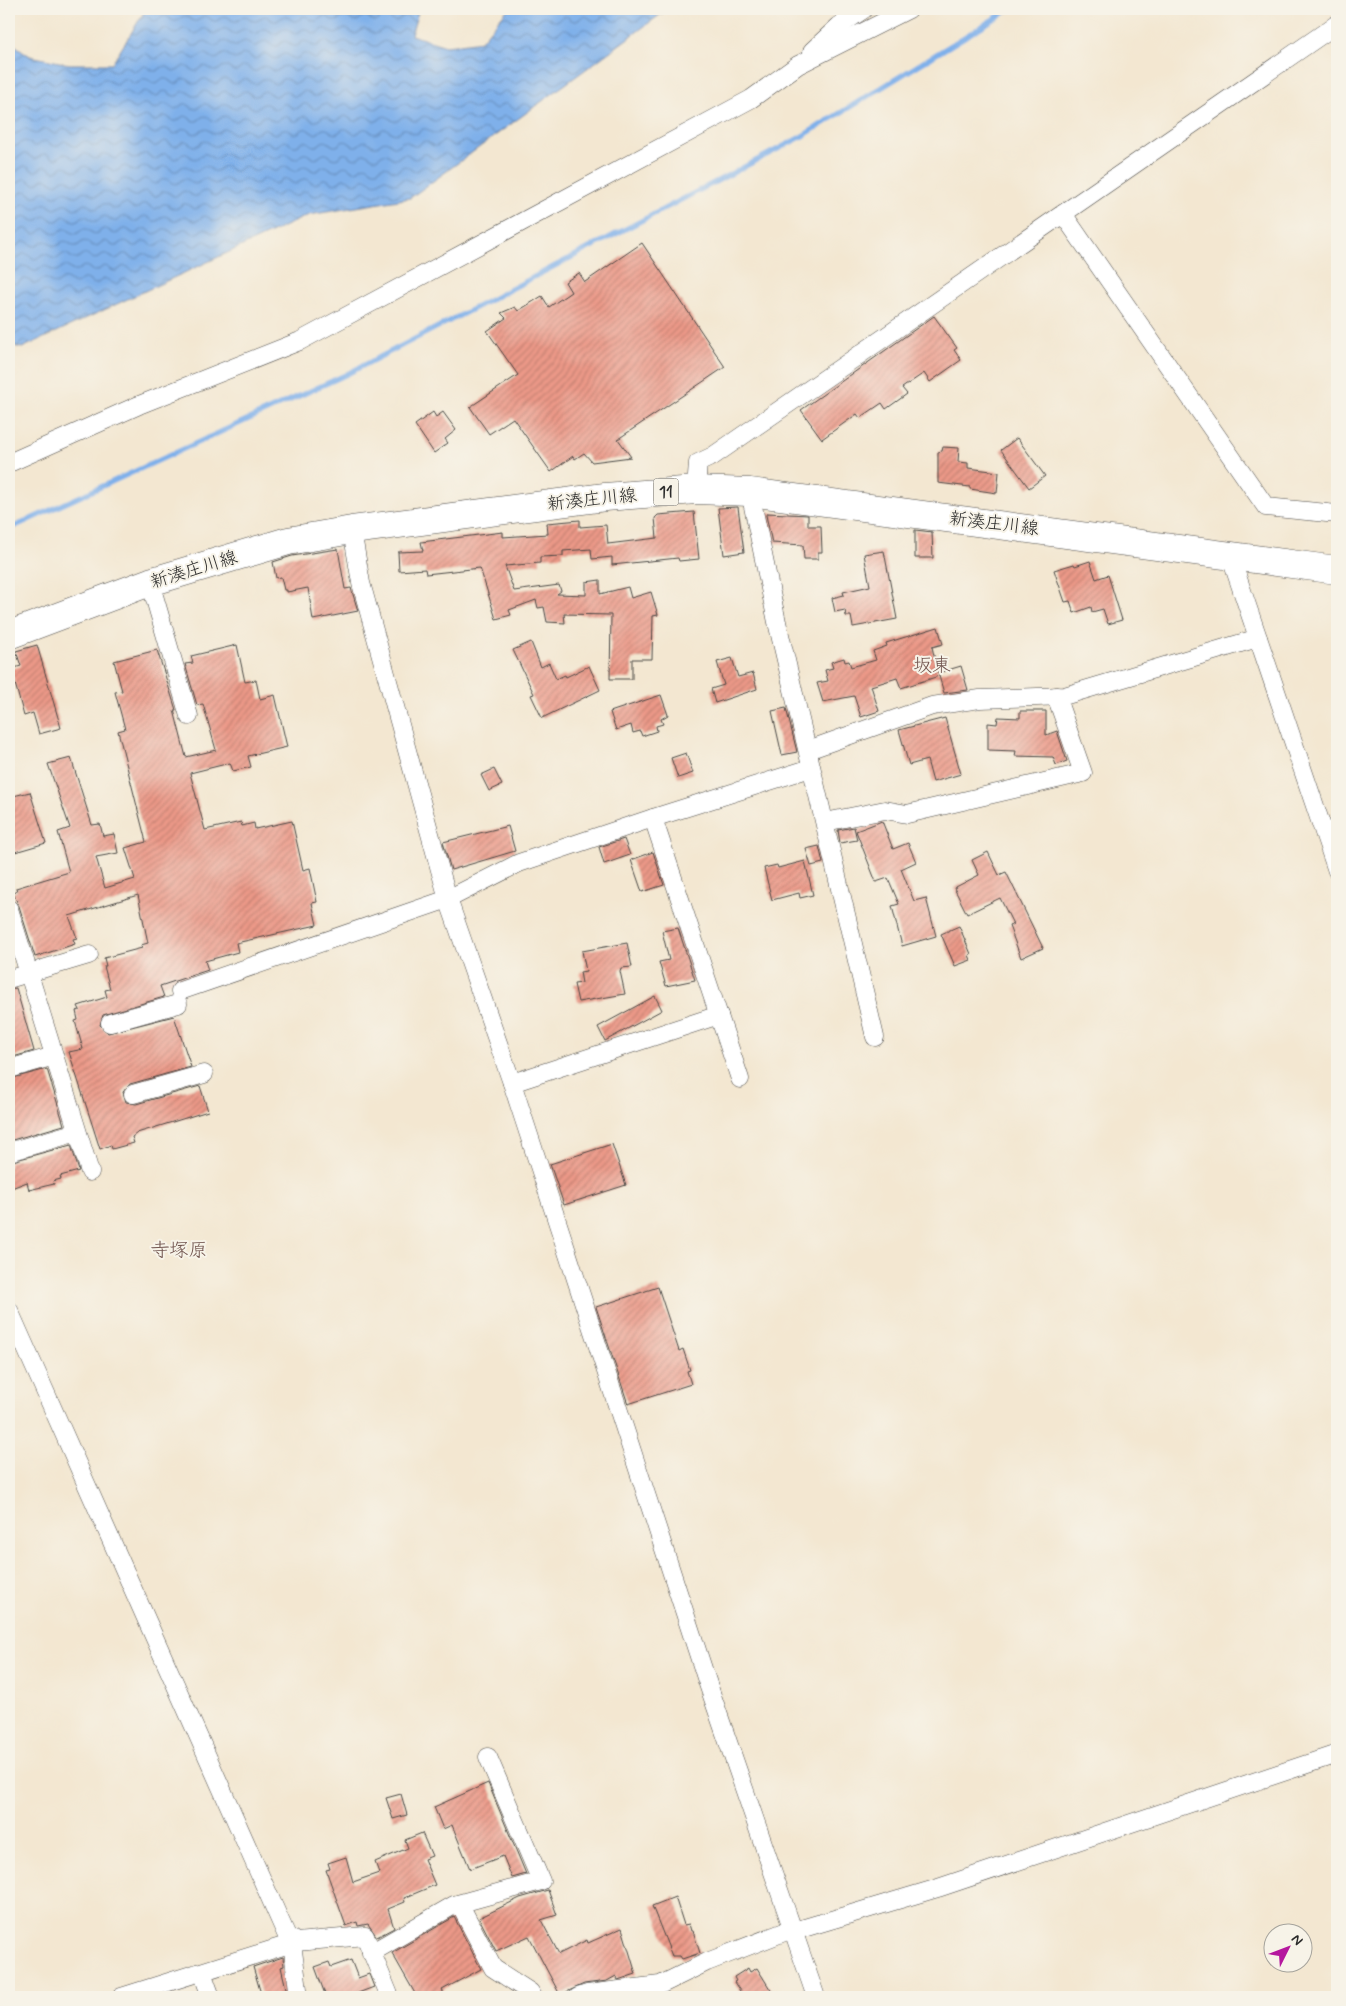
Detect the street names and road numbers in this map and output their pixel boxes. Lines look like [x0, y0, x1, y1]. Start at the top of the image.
road number: 11 [654, 478, 678, 506]
street label: 新湊庄川線 [546, 483, 638, 517]
street label: 新湊庄川線 [948, 507, 1040, 541]
street label: 新湊庄川線 [147, 545, 241, 595]

